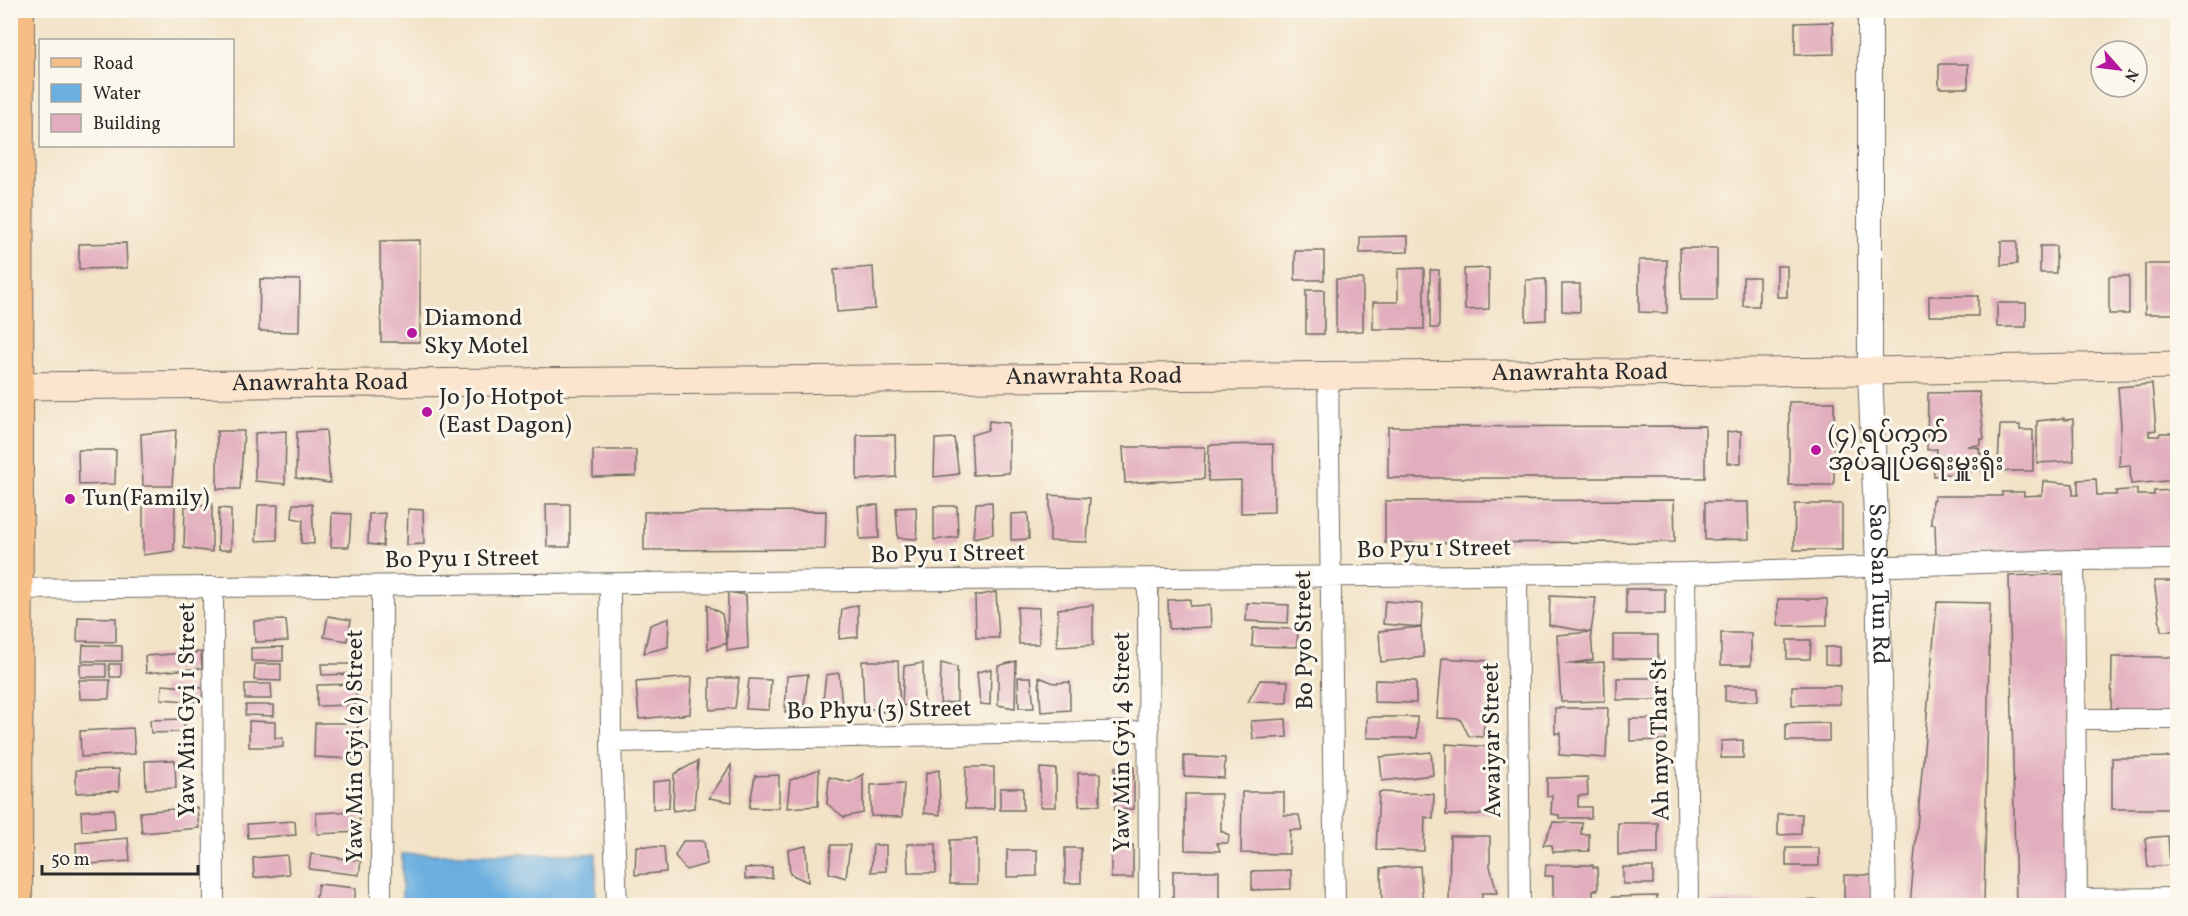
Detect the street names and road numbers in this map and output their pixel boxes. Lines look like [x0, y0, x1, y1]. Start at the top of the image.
street label: Anawrahta Road [1491, 356, 1668, 391]
street label: Anawrahta Road [1005, 360, 1182, 395]
street label: Anawrahta Road [231, 366, 409, 401]
street label: Sao San Tun Rd [1858, 502, 1897, 665]
street label: Bo Pyu 1 Street [1356, 532, 1512, 568]
street label: Bo Pyu 1 Street [870, 537, 1026, 573]
street label: Bo Pyu 1 Street [384, 542, 540, 578]
street label: Bo Pyo Street [1287, 570, 1323, 710]
street label: Yaw Min Gyi 1 Street [171, 602, 205, 818]
street label: Yaw Min Gyi (2) Street [339, 629, 373, 863]
street label: Yaw Min Gyi 4 Street [1106, 632, 1140, 852]
street label: Ah myo Thar St [1643, 659, 1679, 821]
street label: Awaiyar Street [1475, 662, 1511, 818]
street label: Bo Phyu (3) Street [786, 692, 972, 730]

